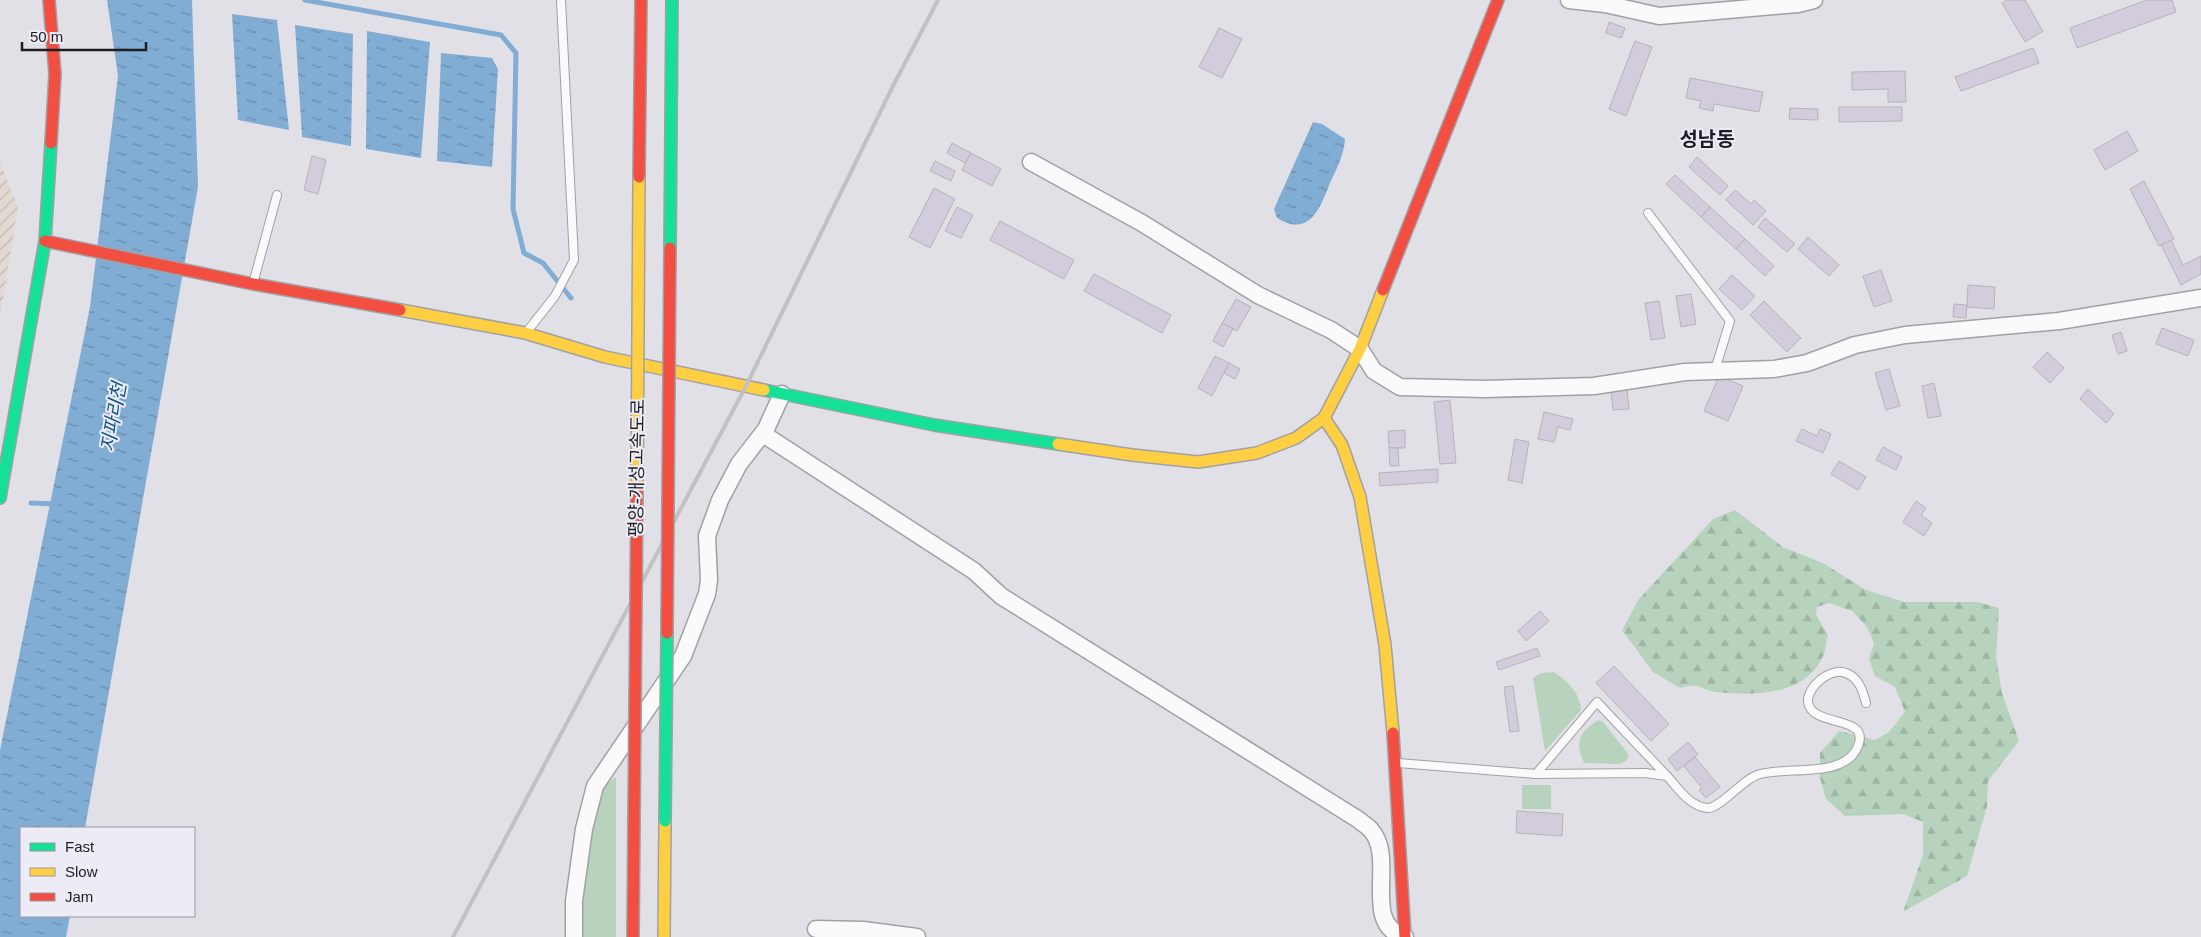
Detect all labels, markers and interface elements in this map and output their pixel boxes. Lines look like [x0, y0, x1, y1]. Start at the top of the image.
scale bar [22, 20, 146, 52]
text: 50 m [30, 28, 63, 45]
district label: 성남동 [1679, 128, 1735, 150]
water label: 지파리천 [97, 379, 130, 453]
street label: 평양-개성고속도로 [626, 399, 648, 537]
legend [20, 827, 195, 917]
text: Fast [65, 838, 95, 855]
text: Slow [65, 863, 98, 880]
text: Jam [65, 888, 93, 905]

